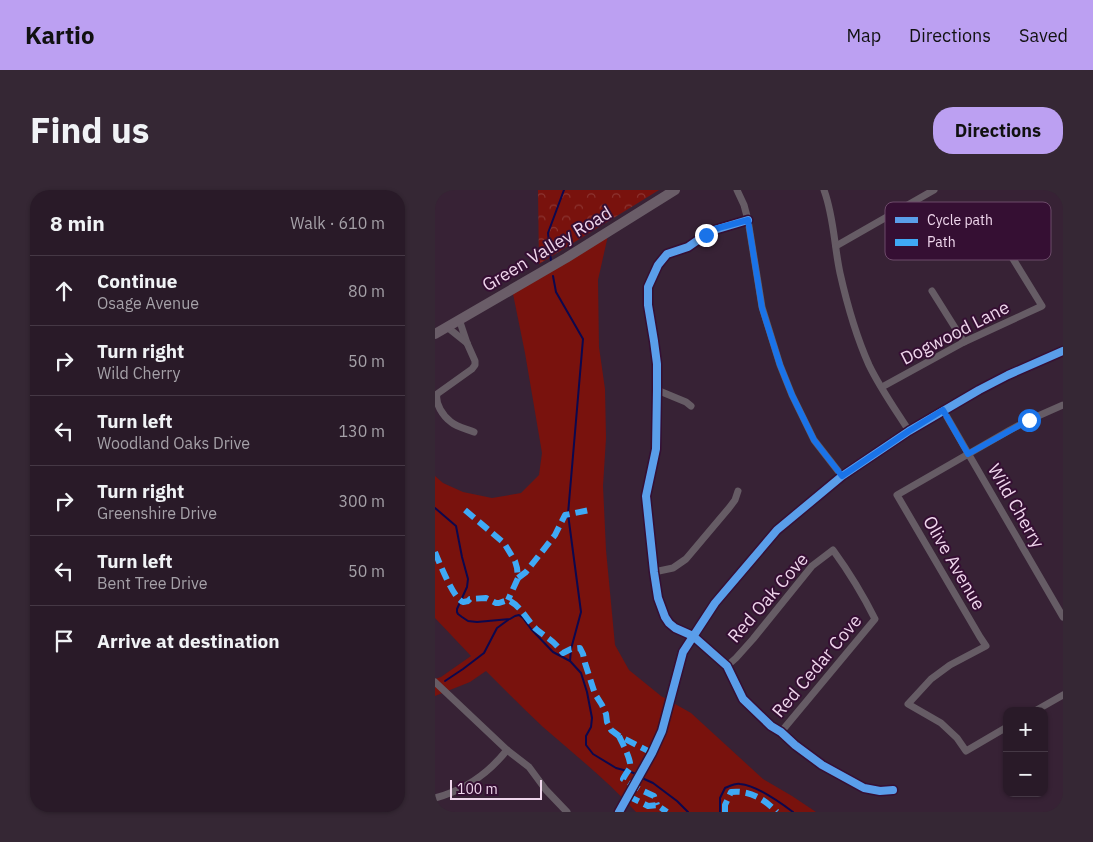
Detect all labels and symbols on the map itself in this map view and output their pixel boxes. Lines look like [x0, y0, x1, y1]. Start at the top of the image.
street label: Green Valley Road [478, 201, 616, 296]
legend [885, 202, 1051, 260]
text: Cycle path [927, 211, 993, 229]
route end [695, 224, 718, 247]
text: Path [927, 233, 956, 251]
street label: Dogwood Lane [897, 295, 1013, 370]
route start [1018, 409, 1041, 432]
street label: Wild Cherry [983, 459, 1050, 552]
street label: Olive Avenue [918, 511, 991, 614]
street label: Red Oak Cove [722, 548, 813, 647]
street label: Red Cedar Cove [767, 609, 866, 722]
scale bar [450, 777, 543, 800]

